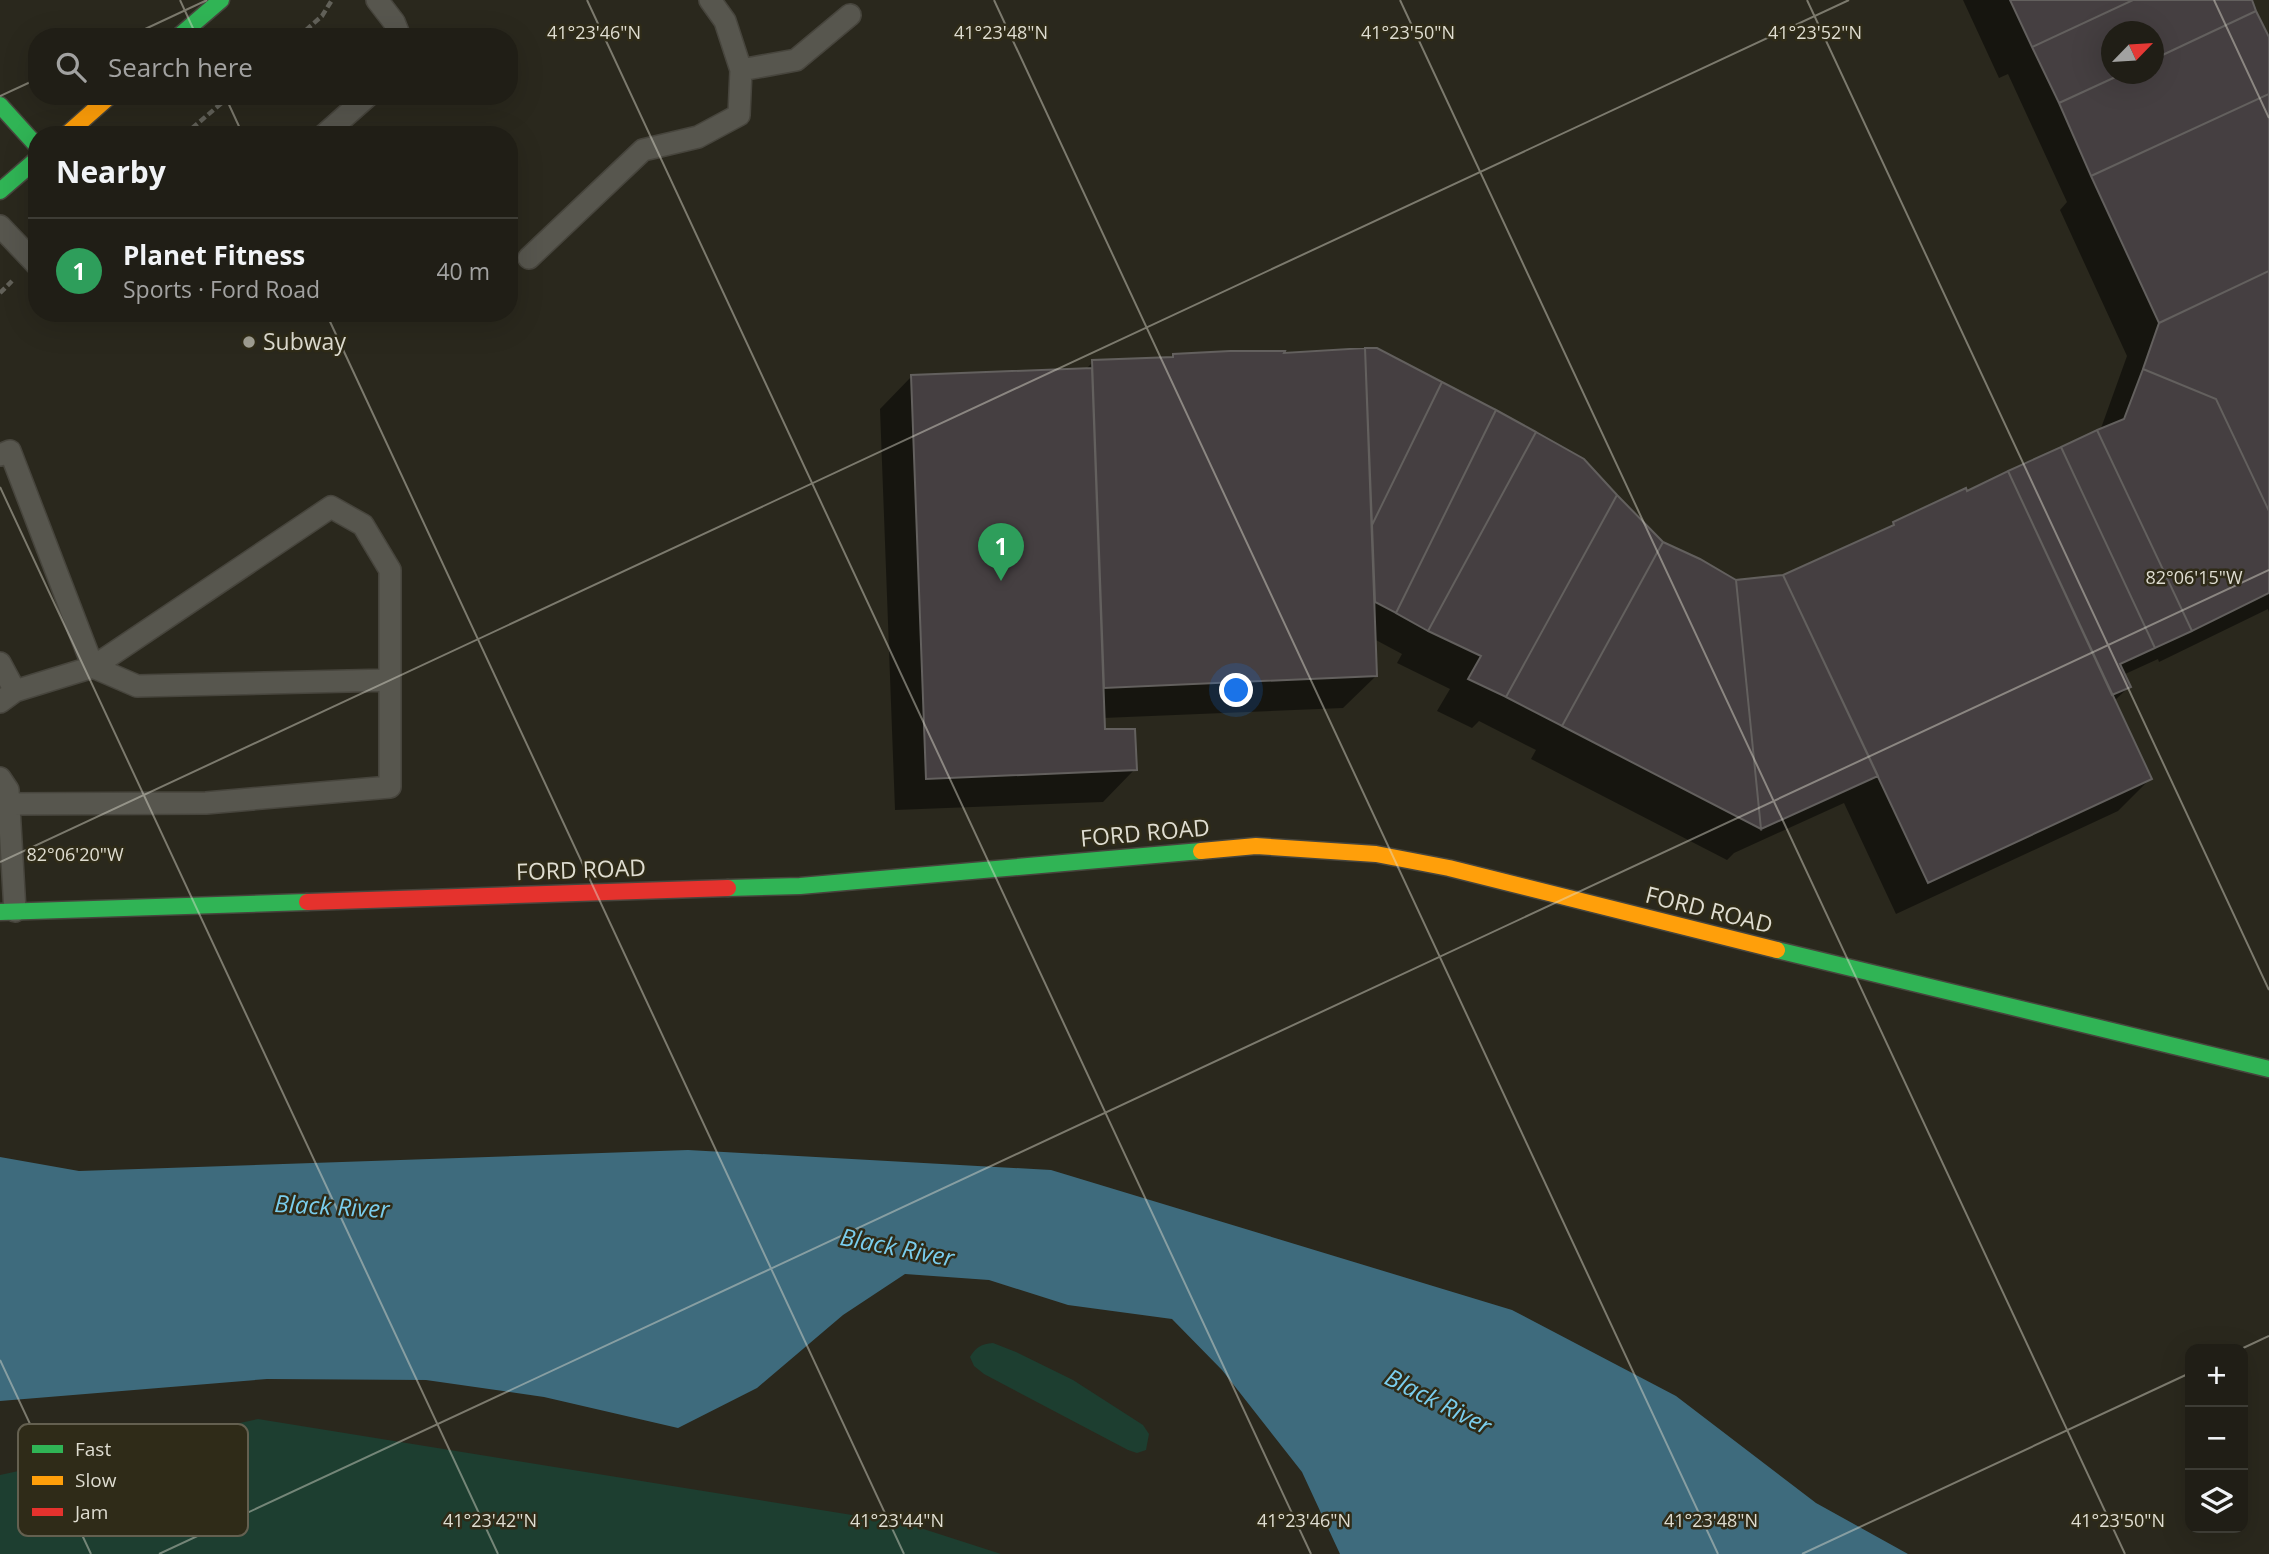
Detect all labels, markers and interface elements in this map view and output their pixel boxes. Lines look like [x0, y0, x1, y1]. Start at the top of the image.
text: 41°23'46"N [547, 20, 641, 44]
text: 41°23'48"N [954, 20, 1048, 44]
text: 41°23'50"N [1361, 20, 1455, 44]
text: 41°23'52"N [1768, 20, 1862, 44]
north arrow [2101, 21, 2164, 84]
search box [28, 28, 518, 105]
icon: search [52, 48, 90, 86]
text: Search here [108, 49, 253, 85]
text: Nearby [56, 151, 166, 192]
text: Planet Fitness [123, 237, 305, 273]
text: 1 [72, 255, 86, 287]
text: 40 m [436, 255, 490, 287]
text: Sports · Ford Road [123, 273, 320, 305]
place label: Subway [263, 325, 346, 357]
marker: Subway [241, 334, 257, 350]
pin: 1 [978, 523, 1024, 581]
text: 82°06'15"W [2145, 565, 2243, 589]
your location [1219, 673, 1253, 707]
street label: FORD ROAD [1079, 810, 1211, 854]
text: 82°06'20"W [26, 842, 124, 866]
street label: FORD ROAD [515, 851, 646, 887]
street label: FORD ROAD [1642, 878, 1776, 940]
water label: Black River [274, 1186, 392, 1225]
water label: Black River [838, 1219, 958, 1274]
map controls [2185, 1344, 2248, 1533]
button: + [2185, 1344, 2248, 1407]
water label: Black River [1380, 1360, 1499, 1442]
button: − [2185, 1407, 2248, 1470]
legend [18, 1424, 248, 1536]
text: Fast [75, 1436, 111, 1462]
text: Slow [75, 1467, 117, 1493]
button: layers [2185, 1470, 2248, 1533]
text: Jam [73, 1499, 108, 1525]
text: 41°23'42"N [443, 1508, 537, 1532]
text: 41°23'44"N [850, 1508, 944, 1532]
text: 41°23'46"N [1257, 1508, 1351, 1532]
text: 41°23'48"N [1664, 1508, 1758, 1532]
text: 41°23'50"N [2071, 1508, 2165, 1532]

